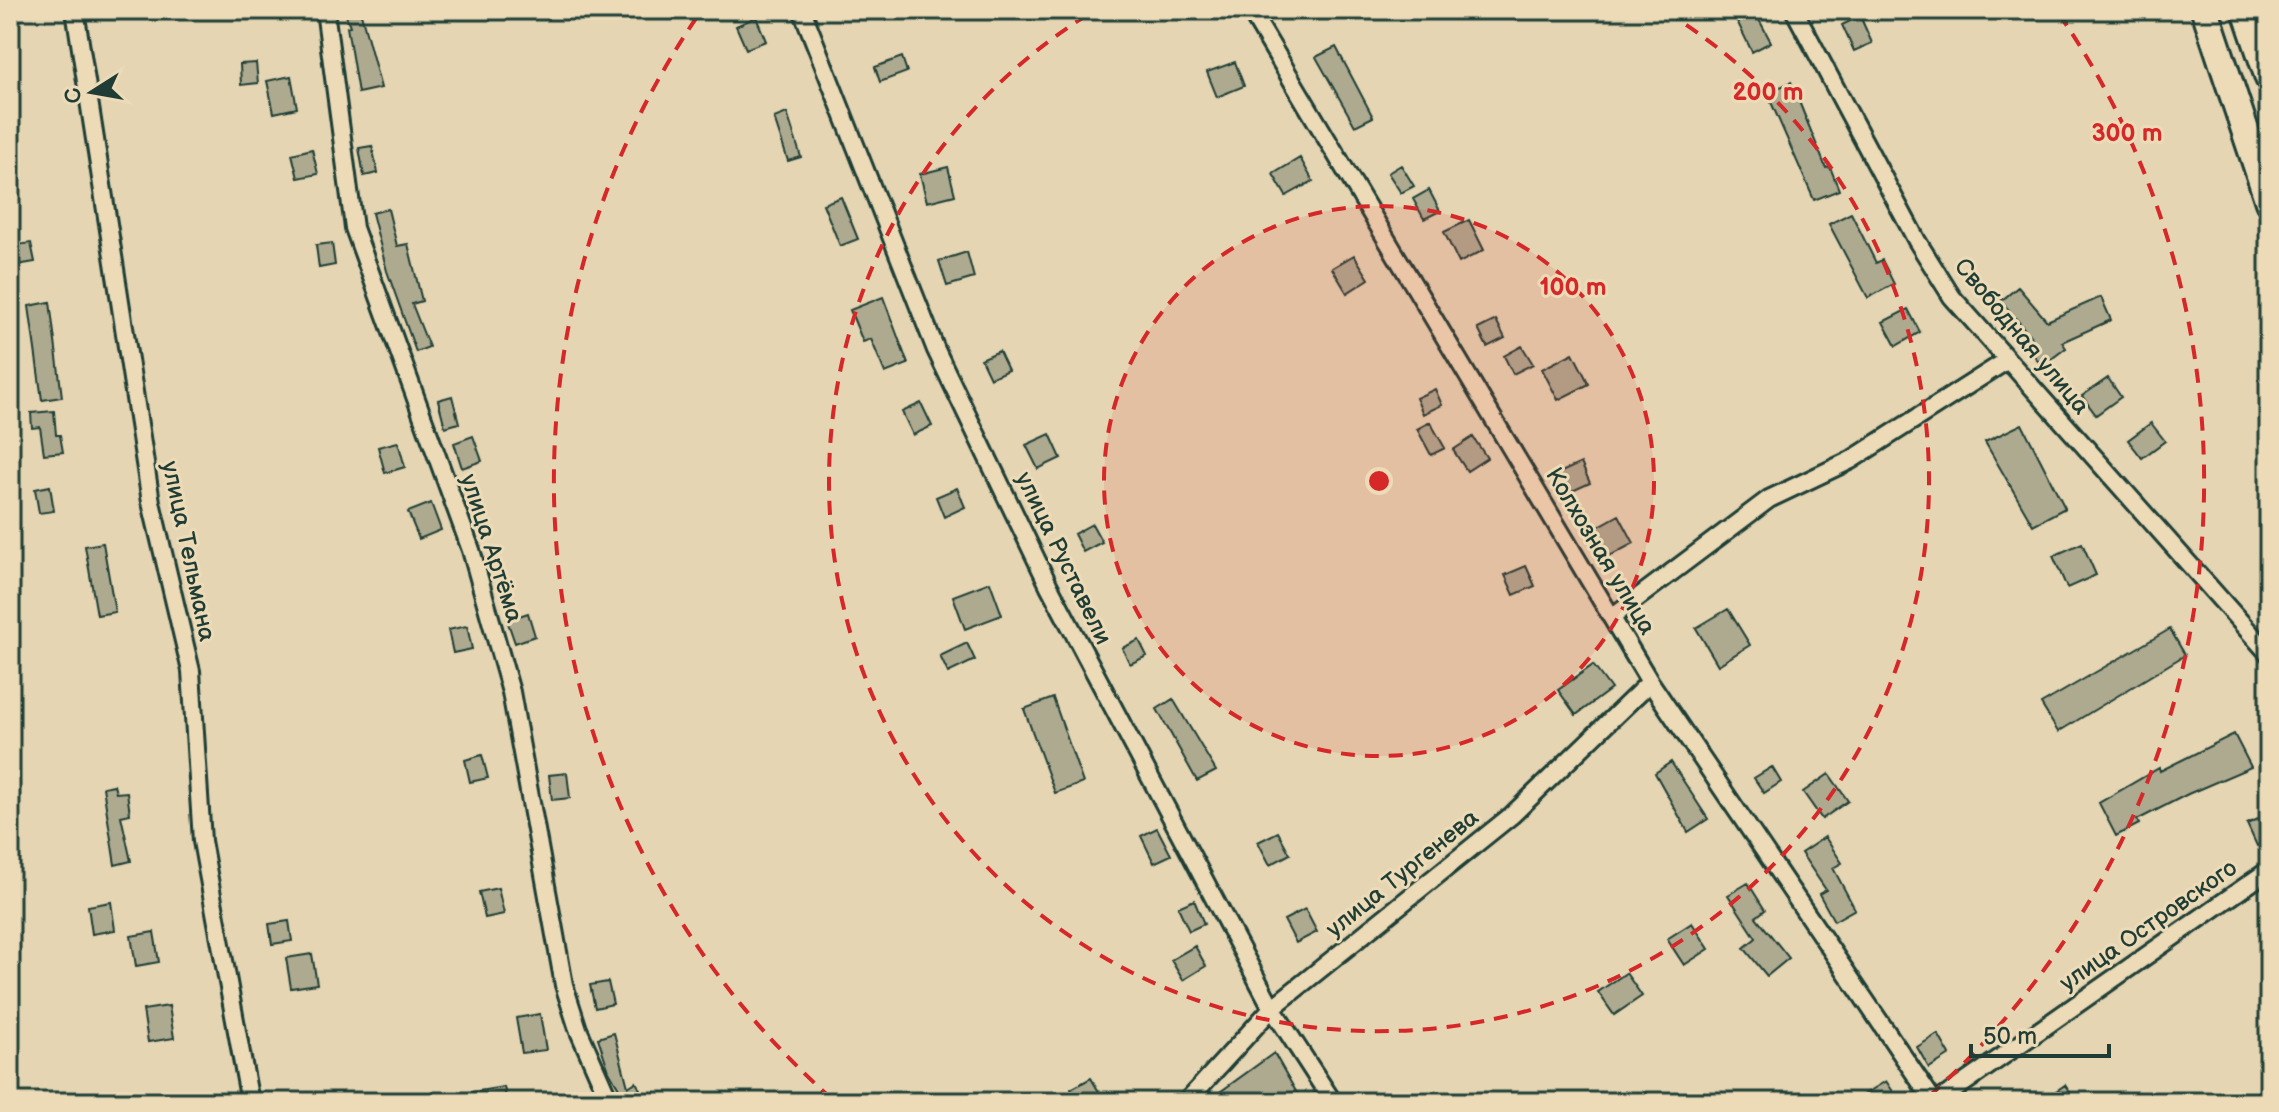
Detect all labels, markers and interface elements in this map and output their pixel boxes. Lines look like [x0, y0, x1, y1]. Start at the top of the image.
north arrow [52, 52, 132, 132]
text: 200 m [1733, 78, 1803, 107]
text: С [59, 85, 89, 106]
text: 300 m [2092, 119, 2162, 148]
street label: Свободная улица [1948, 252, 2095, 420]
text: 100 m [1540, 273, 1606, 302]
street label: улица Тельмана [155, 458, 222, 644]
street label: Колхозная улица [1539, 462, 1662, 640]
street label: улица Руставели [1009, 467, 1118, 649]
centre of rings [1365, 467, 1393, 495]
street label: улица Артёма [454, 470, 529, 626]
street label: улица Тургенева [1320, 803, 1484, 944]
street label: улица Островского [2054, 853, 2242, 997]
scale bar [1971, 1008, 2109, 1058]
text: 50 m [1983, 1022, 2037, 1051]

